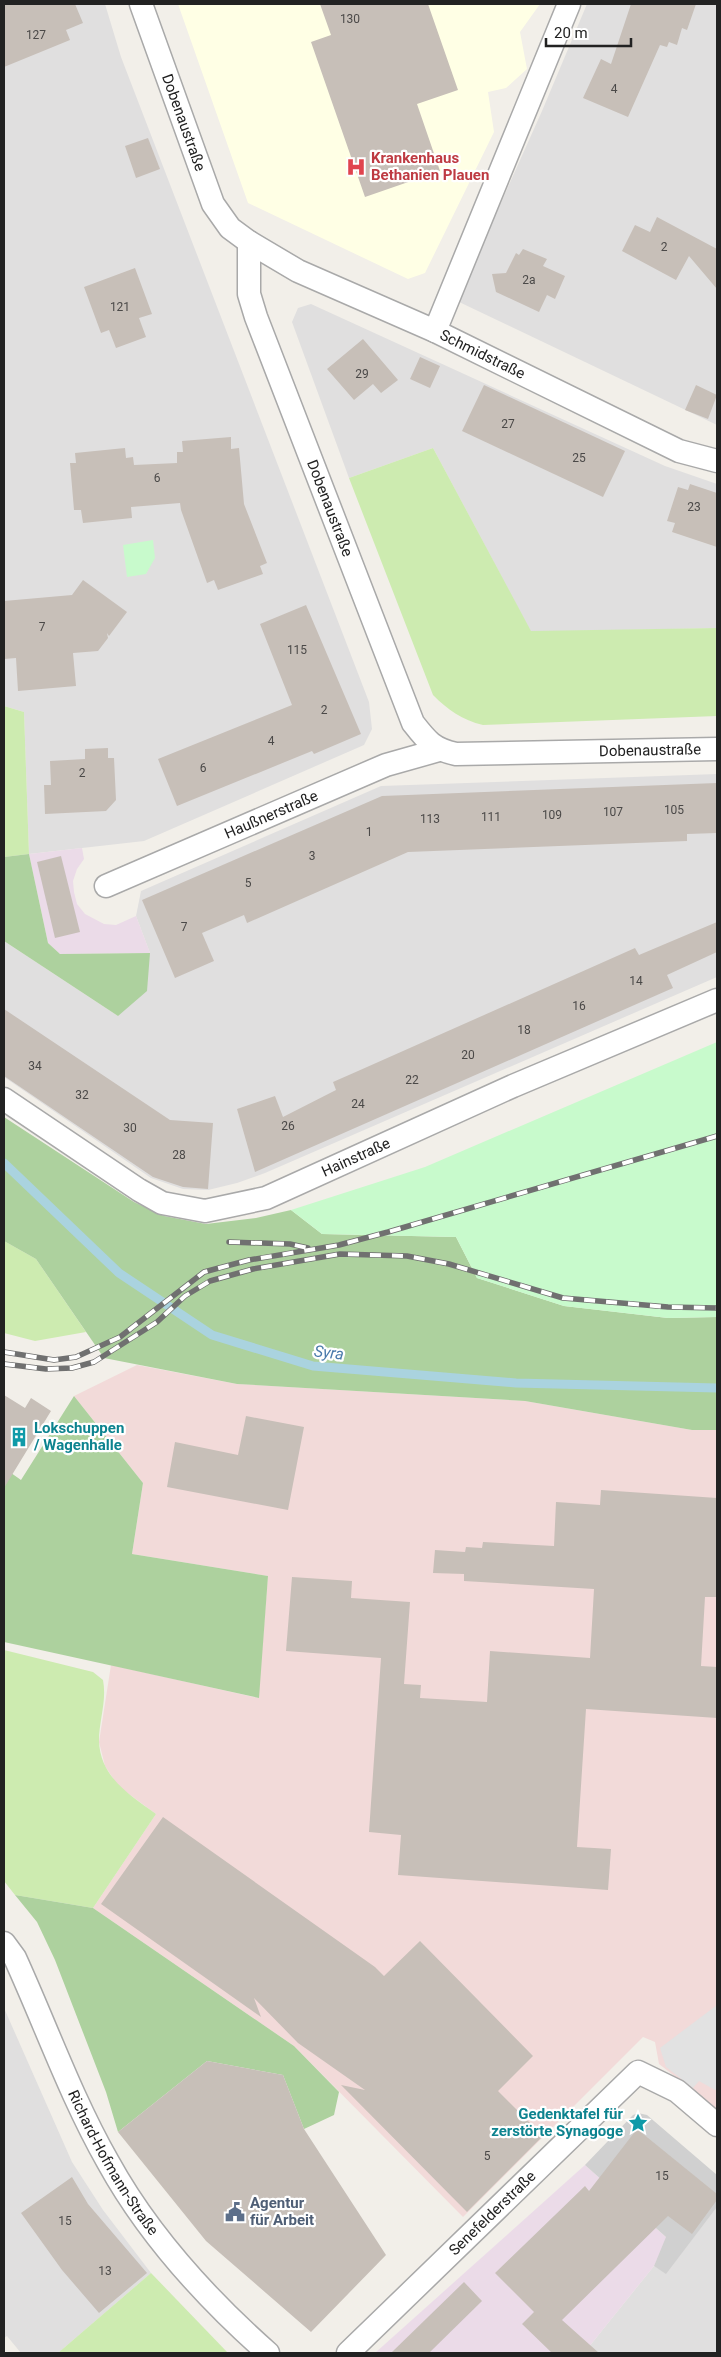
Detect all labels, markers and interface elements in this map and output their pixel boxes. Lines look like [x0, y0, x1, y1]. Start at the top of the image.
house number: 130 [340, 12, 360, 26]
scale bar [546, 15, 631, 47]
text: 20 m [554, 24, 588, 42]
house number: 127 [26, 28, 46, 42]
street label: Dobenaustraße [158, 71, 209, 174]
house number: 4 [611, 82, 618, 96]
place label: Krankenhaus Bethanien Plauen [371, 149, 489, 184]
hospital icon: Krankenhaus Bethanien Plauen [345, 156, 367, 178]
house number: 2 [661, 240, 668, 254]
house number: 2a [522, 273, 536, 287]
house number: 121 [110, 300, 130, 314]
street label: Schmidstraße [437, 326, 528, 383]
house number: 29 [355, 367, 369, 381]
house number: 27 [501, 417, 515, 431]
house number: 25 [572, 451, 586, 465]
street label: Dobenaustraße [303, 457, 357, 559]
house number: 6 [154, 471, 161, 485]
house number: 23 [687, 500, 701, 514]
house number: 7 [39, 620, 46, 634]
house number: 115 [287, 643, 307, 657]
house number: 2 [321, 703, 328, 717]
house number: 4 [268, 734, 275, 748]
street label: Dobenaustraße [599, 740, 701, 760]
house number: 6 [200, 761, 207, 775]
house number: 2 [79, 766, 86, 780]
street label: Haußnerstraße [222, 786, 321, 843]
house number: 105 [664, 803, 684, 817]
house number: 107 [603, 805, 623, 819]
house number: 109 [542, 808, 562, 822]
house number: 111 [481, 810, 501, 824]
house number: 113 [420, 812, 440, 826]
house number: 1 [366, 825, 372, 839]
house number: 3 [309, 849, 315, 863]
house number: 5 [245, 876, 252, 890]
house number: 7 [181, 920, 188, 934]
house number: 14 [629, 974, 643, 988]
house number: 16 [572, 999, 586, 1013]
house number: 18 [517, 1023, 531, 1037]
house number: 20 [461, 1048, 475, 1062]
house number: 34 [28, 1059, 42, 1073]
house number: 22 [405, 1073, 419, 1087]
house number: 32 [75, 1088, 89, 1102]
house number: 24 [351, 1097, 365, 1111]
house number: 26 [281, 1119, 295, 1133]
house number: 30 [123, 1121, 137, 1135]
street label: Hainstraße [319, 1134, 393, 1181]
house number: 28 [172, 1148, 186, 1162]
water label: Syra [313, 1341, 345, 1364]
place label: Lokschuppen / Wagenhalle [33, 1419, 124, 1454]
building icon: Lokschuppen / Wagenhalle [8, 1426, 30, 1448]
street label: Richard-Hofmann-Straße [64, 2087, 162, 2239]
place label: Gedenktafel für zerstörte Synagoge [491, 2105, 623, 2140]
place icon: Gedenktafel für zerstörte Synagoge [627, 2112, 649, 2134]
house number: 5 [484, 2149, 491, 2163]
street label: Senefelderstraße [445, 2167, 540, 2259]
house number: 15 [655, 2169, 669, 2183]
place label: Agentur für Arbeit [250, 2194, 314, 2229]
public building icon: Agentur für Arbeit [224, 2201, 246, 2223]
house number: 15 [58, 2214, 72, 2228]
house number: 13 [98, 2264, 112, 2278]

